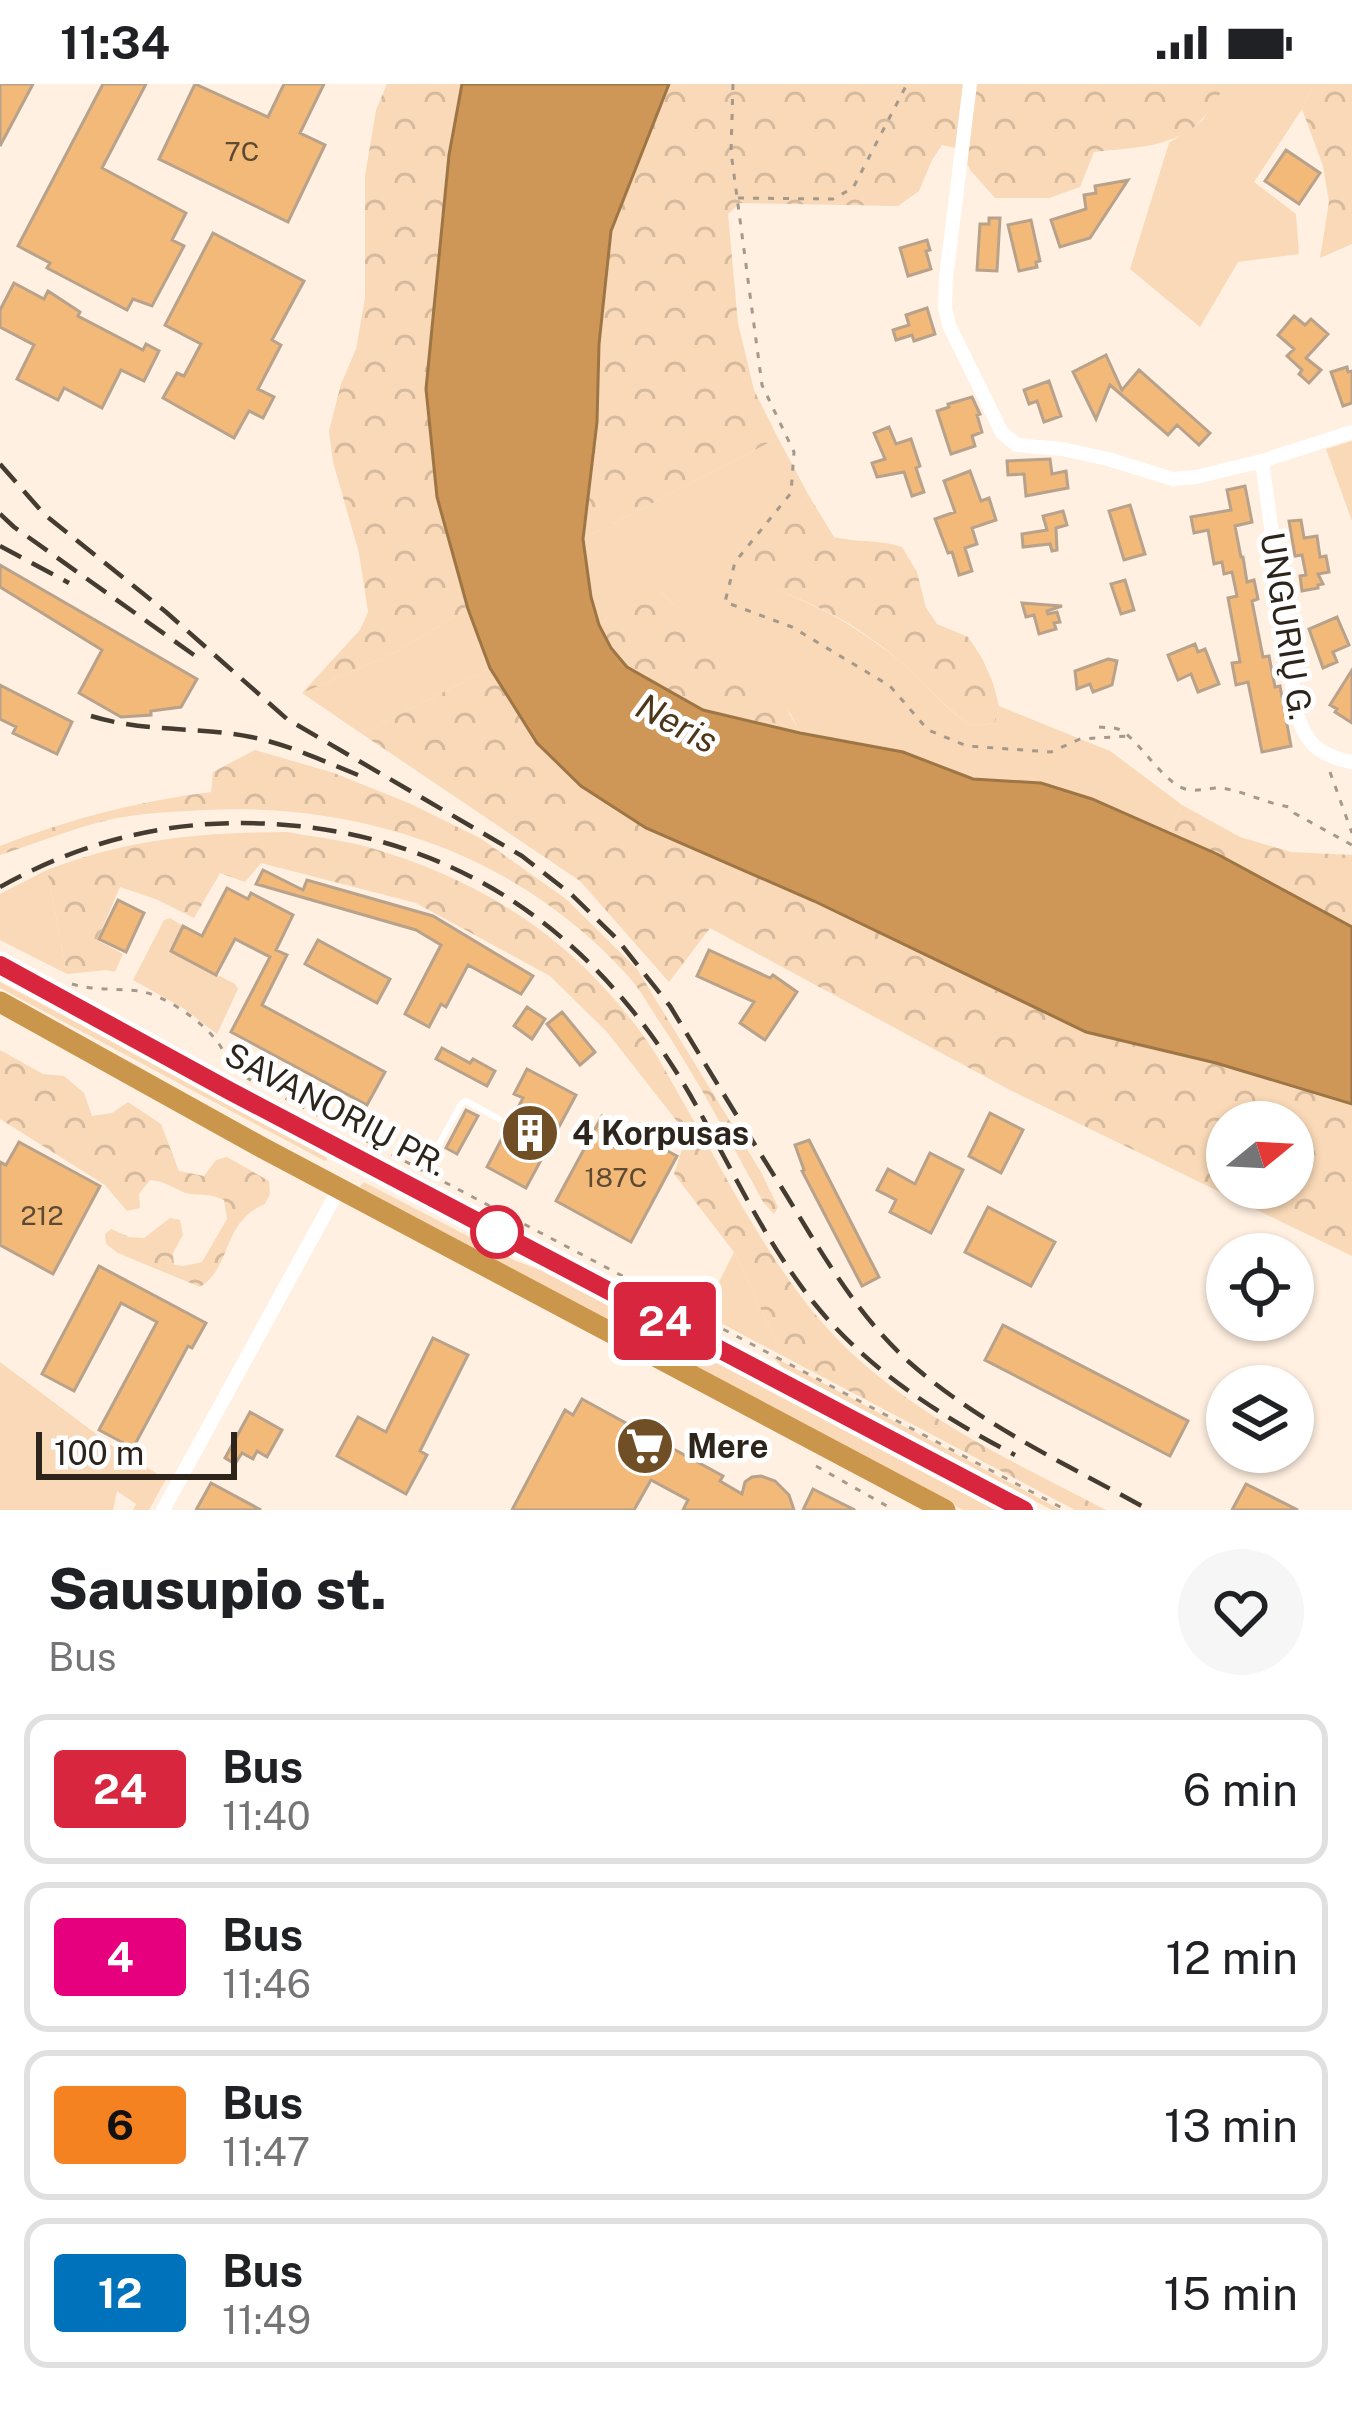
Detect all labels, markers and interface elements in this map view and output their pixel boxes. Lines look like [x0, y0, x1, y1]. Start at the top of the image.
text: 11:34 [60, 16, 170, 69]
house number: 7C [225, 135, 259, 167]
street label: UNGURIŲ G. [1253, 529, 1321, 723]
water label: Neris [629, 684, 725, 762]
street label: SAVANORIŲ PR. [219, 1035, 453, 1183]
north arrow [1206, 1101, 1314, 1209]
map controls [1206, 1101, 1314, 1473]
building icon: 4 Korpusas [499, 1102, 561, 1164]
place label: 4 Korpusas [572, 1114, 749, 1152]
house number: 187C [585, 1161, 647, 1193]
house number: 212 [20, 1199, 64, 1231]
unlabelled marker [472, 1207, 522, 1257]
button: locate [1206, 1233, 1314, 1341]
line badge: 24 [611, 1282, 719, 1360]
text: 24 [638, 1296, 692, 1345]
button: layers [1206, 1365, 1314, 1473]
supermarket icon: Mere [614, 1415, 676, 1477]
scale bar [36, 1426, 237, 1479]
place label: Mere [687, 1427, 768, 1465]
text: 100 m [54, 1434, 144, 1472]
button: heart [1178, 1549, 1304, 1675]
text: Sausupio st. [48, 1555, 387, 1622]
text: Bus [48, 1634, 117, 1680]
text: Bus [222, 1740, 303, 1793]
text: 6 min [1183, 1763, 1298, 1816]
text: 24 [93, 1764, 147, 1813]
text: 11:40 [222, 1793, 311, 1839]
text: Bus [222, 1908, 303, 1961]
text: 12 min [1166, 1931, 1298, 1984]
text: 4 [106, 1932, 134, 1981]
text: 11:46 [222, 1961, 311, 2007]
text: Bus [222, 2076, 303, 2129]
text: 13 min [1164, 2099, 1298, 2152]
text: 6 [106, 2100, 134, 2149]
text: 11:47 [222, 2129, 310, 2175]
text: Bus [222, 2244, 303, 2297]
text: 15 min [1164, 2267, 1298, 2320]
text: 12 [98, 2268, 142, 2317]
text: 11:49 [222, 2297, 311, 2343]

